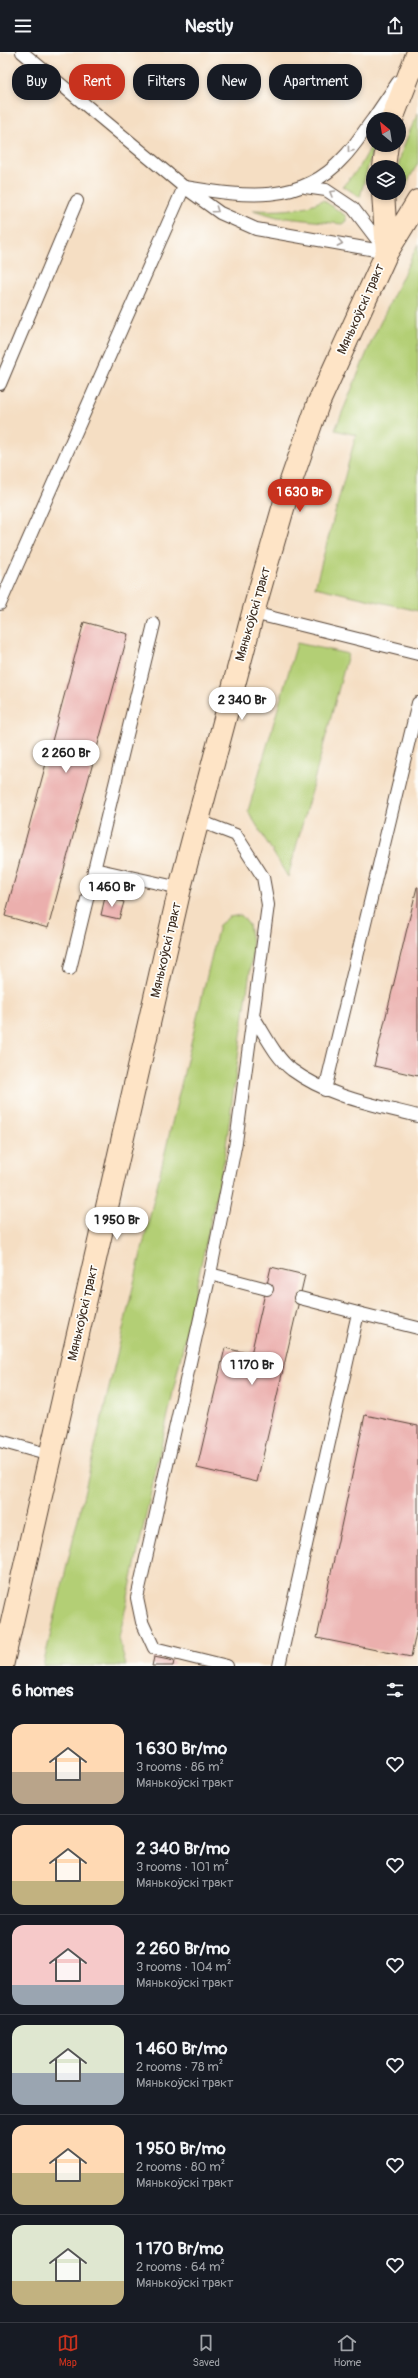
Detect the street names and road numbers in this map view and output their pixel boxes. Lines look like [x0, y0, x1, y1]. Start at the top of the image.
street label: Мянькоўскі тракт [334, 261, 388, 357]
street label: Мянькоўскі тракт [232, 564, 274, 663]
street label: Мянькоўскі тракт [147, 900, 185, 999]
street label: Мянькоўскі тракт [64, 1263, 102, 1362]

